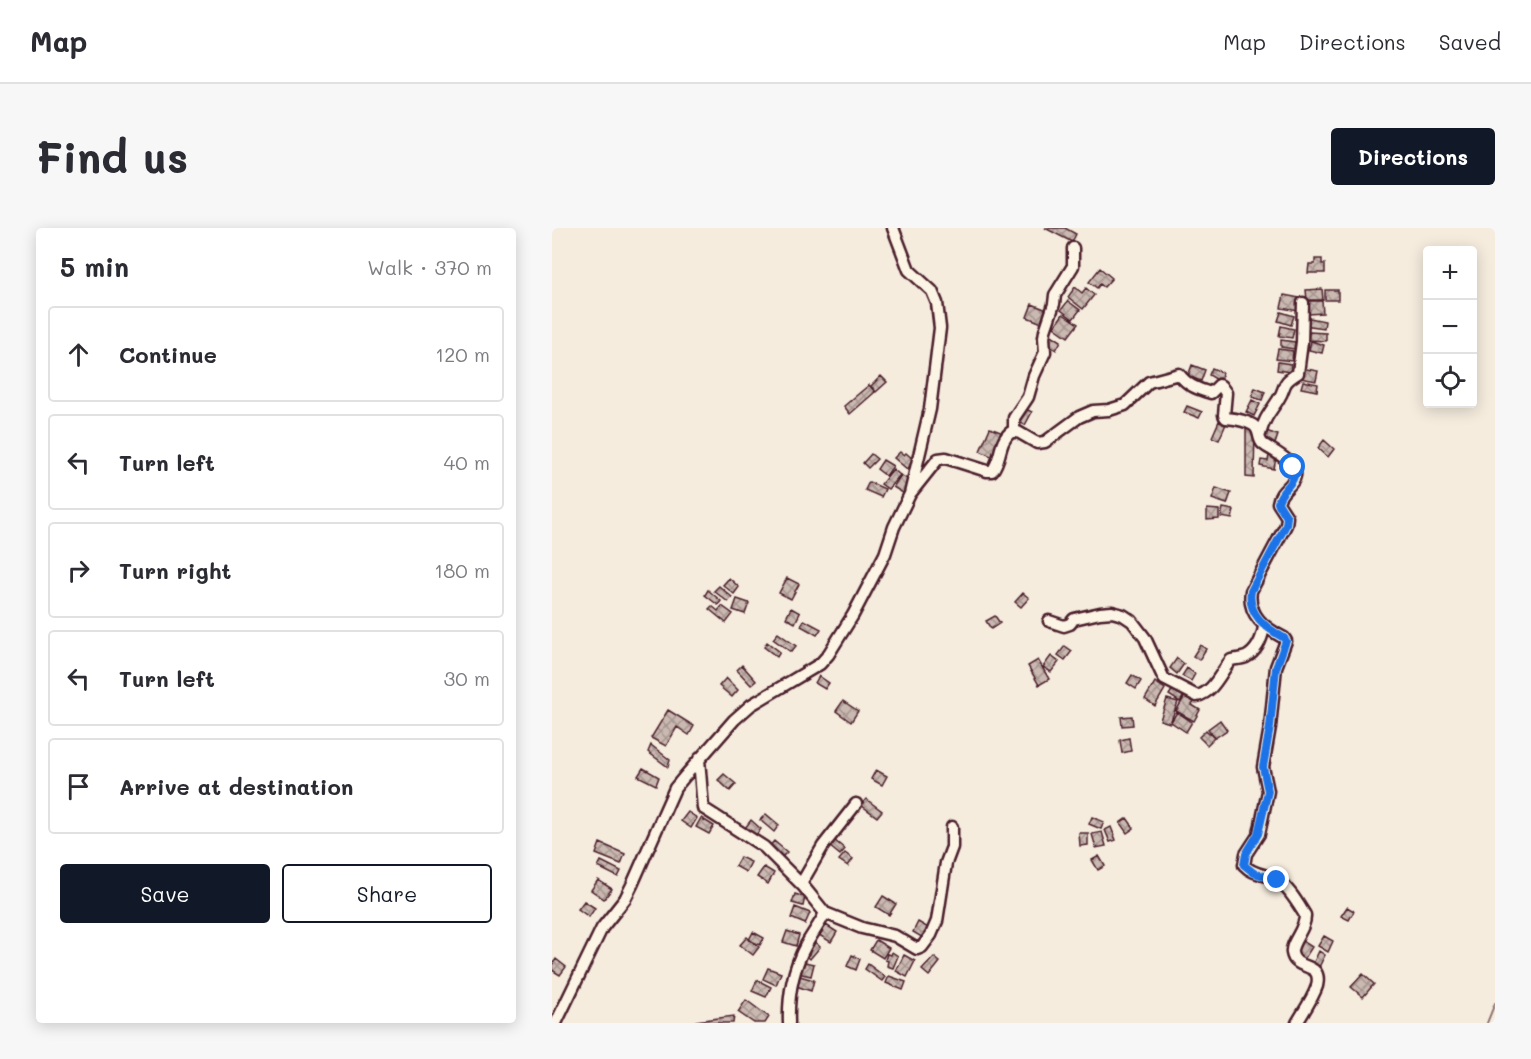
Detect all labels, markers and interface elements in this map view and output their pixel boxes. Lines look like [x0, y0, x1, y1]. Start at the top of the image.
text: Map [30, 23, 87, 59]
text: Map [1223, 28, 1266, 55]
text: Directions [1299, 28, 1406, 55]
text: Saved [1439, 28, 1501, 55]
button: Directions [1331, 128, 1495, 185]
text: Find us [36, 129, 188, 184]
map controls [1423, 246, 1477, 408]
button: + [1423, 246, 1477, 300]
text: 5 min [60, 250, 129, 284]
text: Walk · 370 m [367, 254, 492, 280]
button: − [1423, 300, 1477, 354]
icon: ahead [62, 338, 95, 371]
text: Continue [119, 340, 217, 369]
text: 120 m [435, 341, 490, 367]
button: locate [1423, 354, 1477, 408]
icon: left [62, 446, 95, 479]
text: Turn left [119, 448, 215, 477]
text: 40 m [444, 449, 490, 475]
route start [1279, 453, 1305, 479]
icon: right [62, 554, 95, 587]
text: Turn right [119, 556, 231, 585]
text: 180 m [434, 557, 490, 583]
icon: left [62, 662, 95, 695]
text: Turn left [119, 664, 215, 693]
text: 30 m [444, 665, 490, 691]
icon: arrive [62, 770, 95, 803]
text: Arrive at destination [119, 772, 354, 801]
button: Save [60, 864, 270, 923]
button: Share [282, 864, 492, 923]
route end [1263, 866, 1289, 892]

